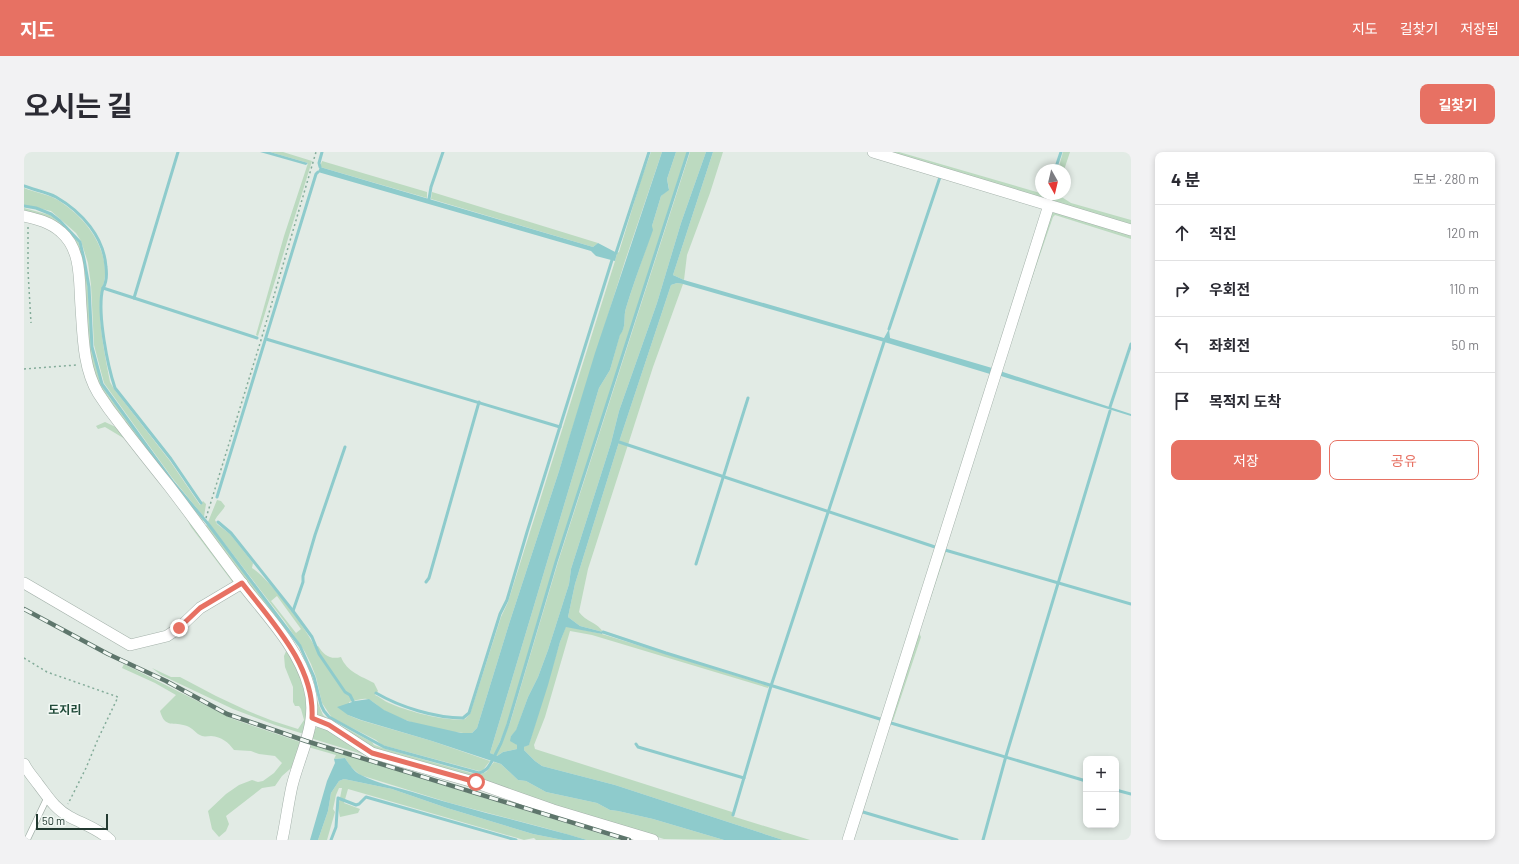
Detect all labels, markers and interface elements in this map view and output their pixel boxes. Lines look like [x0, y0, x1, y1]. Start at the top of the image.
text: 지도 [20, 18, 55, 41]
text: 지도 [1352, 20, 1378, 37]
text: 길찾기 [1400, 20, 1438, 37]
text: 저장됨 [1460, 20, 1499, 37]
button: 길찾기 [1420, 84, 1495, 124]
text: 오시는 길 [24, 88, 133, 122]
north arrow [1035, 164, 1071, 200]
text: 4 분 [1171, 169, 1200, 189]
text: 도보 · 280 m [1413, 171, 1479, 187]
icon: ahead [1171, 222, 1193, 244]
text: 직진 [1209, 224, 1237, 242]
text: 120 m [1447, 225, 1479, 241]
icon: right [1171, 278, 1193, 300]
text: 우회전 [1209, 280, 1250, 298]
text: 110 m [1449, 281, 1479, 297]
icon: left [1171, 334, 1193, 356]
text: 좌회전 [1209, 336, 1250, 354]
text: 50 m [1452, 337, 1479, 353]
icon: arrive [1171, 390, 1193, 412]
text: 목적지 도착 [1209, 392, 1281, 410]
button: 저장 [1171, 440, 1321, 480]
button: 공유 [1329, 440, 1479, 480]
route end [170, 619, 188, 637]
district label: 도지리 [48, 702, 82, 716]
map controls [1083, 756, 1119, 828]
button: + [1083, 756, 1119, 792]
route start [467, 773, 485, 791]
button: − [1083, 792, 1119, 828]
scale bar [36, 812, 108, 831]
text: 50 m [42, 814, 65, 827]

